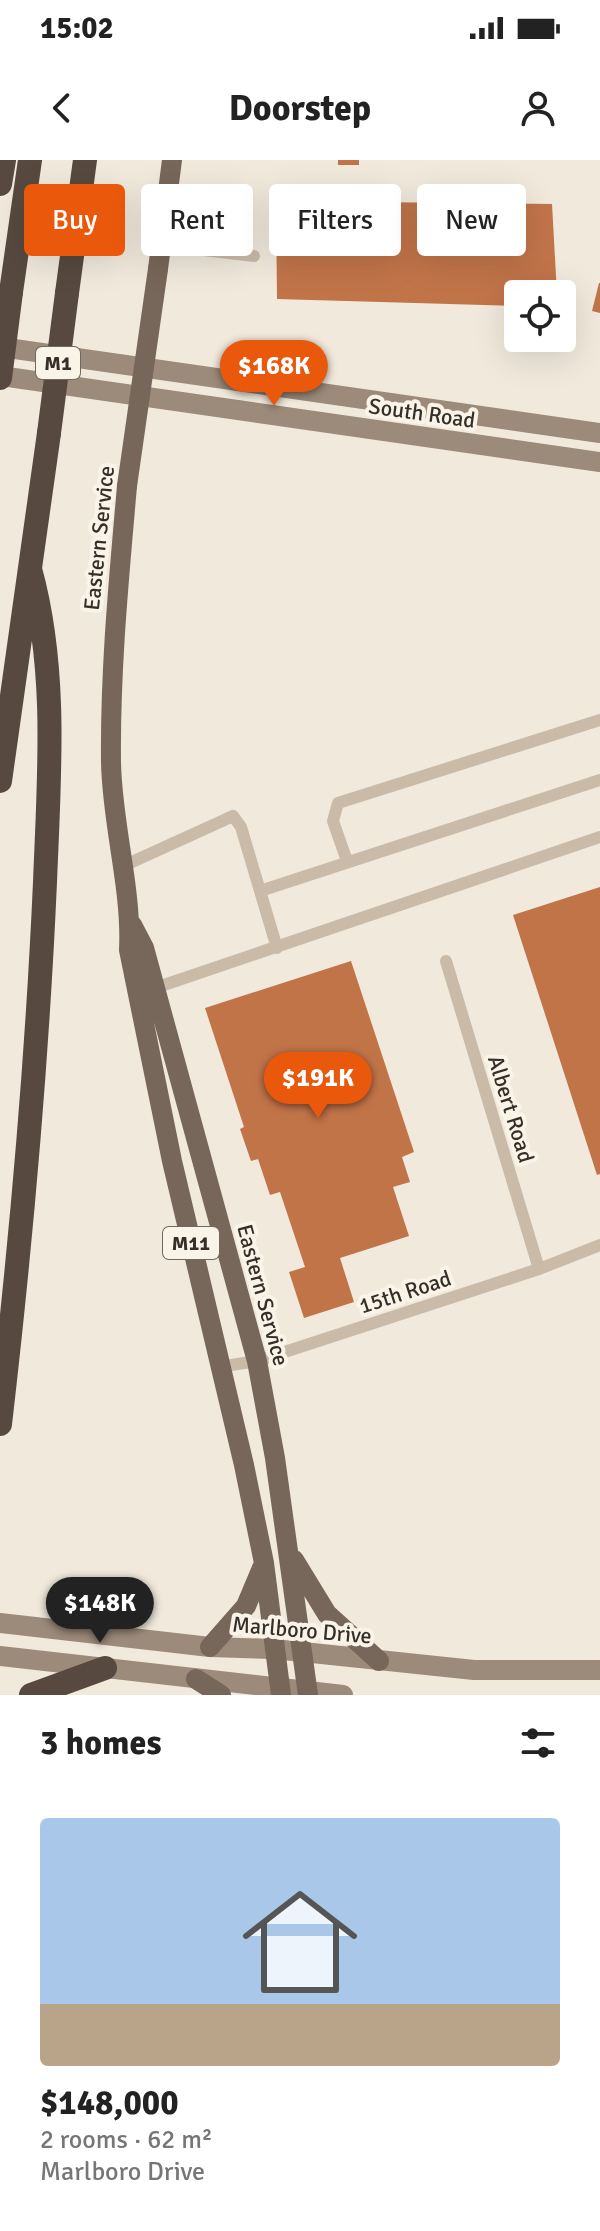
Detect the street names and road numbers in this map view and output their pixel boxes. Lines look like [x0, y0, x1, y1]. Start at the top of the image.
road number: M1 [36, 347, 80, 379]
street label: South Road [367, 392, 477, 434]
street label: Eastern Service [78, 464, 120, 612]
street label: Albert Road [482, 1052, 540, 1166]
street label: Eastern Service [231, 1221, 295, 1369]
road number: M11 [163, 1227, 219, 1259]
street label: 15th Road [355, 1264, 455, 1320]
street label: Marlboro Drive [231, 1610, 373, 1650]

